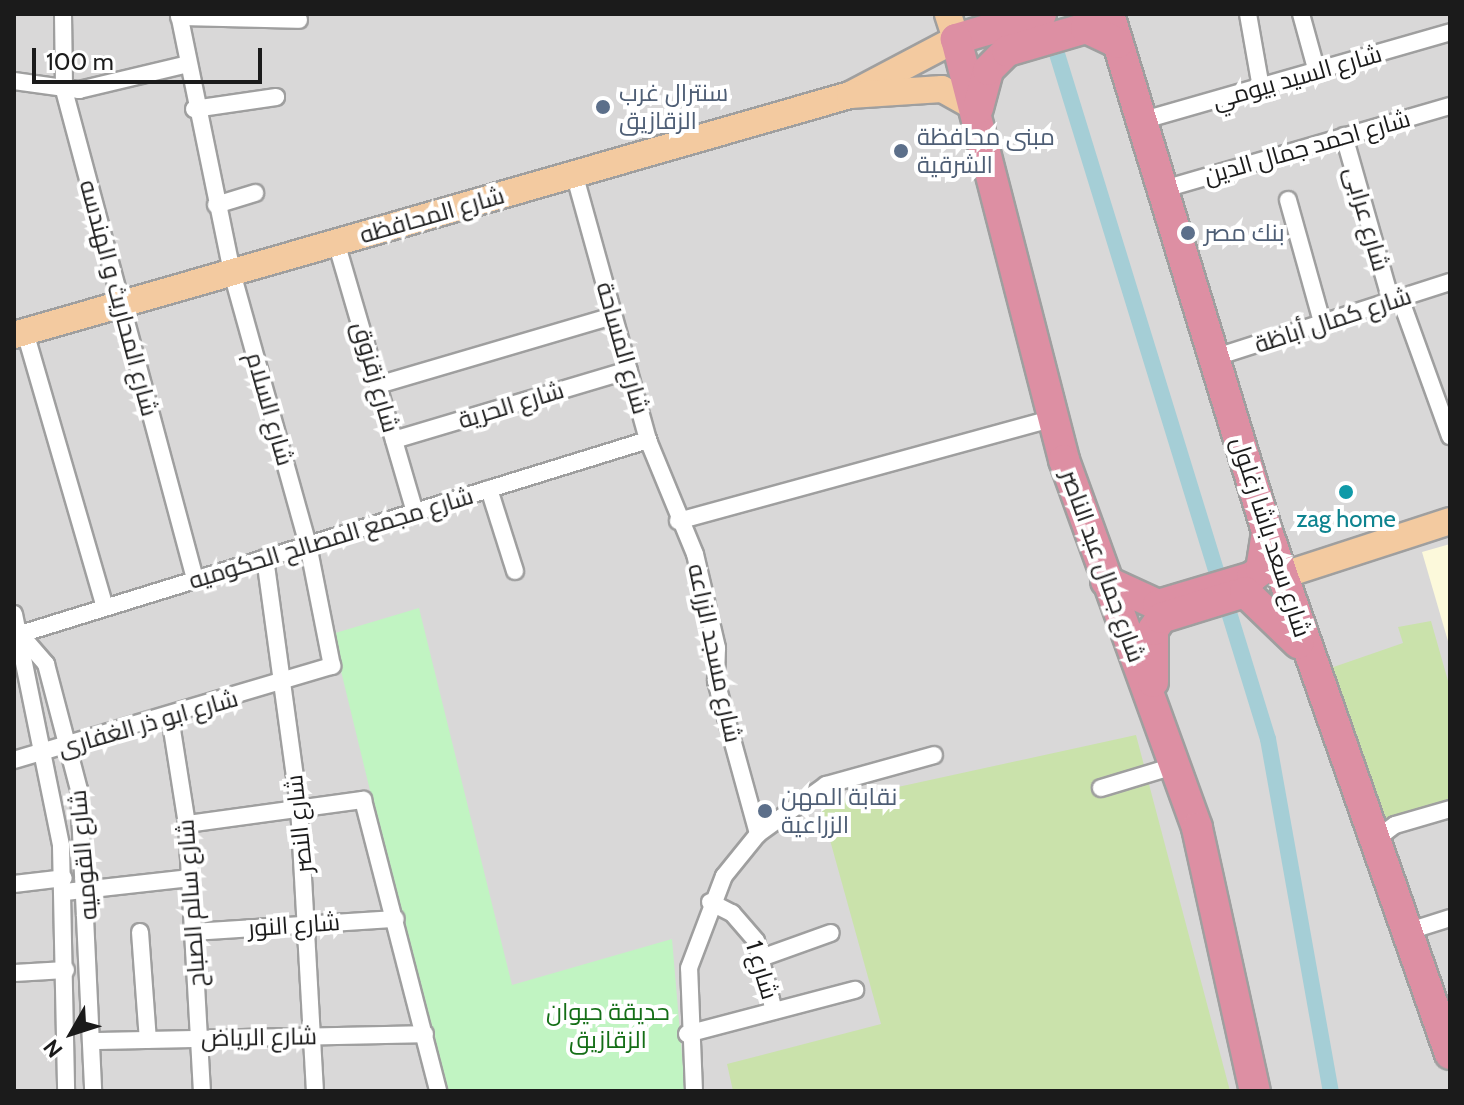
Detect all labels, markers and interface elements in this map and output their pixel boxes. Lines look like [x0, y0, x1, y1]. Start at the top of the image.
scale bar [36, 32, 266, 82]
street label: شارع السيد بيومي [1209, 39, 1385, 115]
text: 100 m [46, 47, 114, 76]
place label: سنترال غرب الزقازيق [619, 79, 728, 135]
marker: سنترال غرب الزقازيق [594, 98, 612, 116]
street label: شارع احمد جمال الدين [1201, 104, 1413, 190]
place label: مبنى محافظة الشرقية [917, 123, 1055, 179]
marker: مبنى محافظة الشرقية [892, 142, 910, 160]
street label: شارع عرابى [1338, 163, 1396, 275]
street label: شارع المحاريث و الهندسه [74, 177, 164, 419]
street label: شارع المحافظه [356, 181, 508, 249]
place label: بنك مصر [1204, 219, 1285, 247]
marker: بنك مصر [1179, 224, 1197, 242]
street label: شارع المساحة [590, 279, 656, 417]
street label: شارع كمال أباظة [1251, 281, 1415, 359]
street label: شارع زقزوق [346, 318, 406, 436]
street label: شارع السلام [240, 349, 300, 469]
street label: شارع الحرية [455, 375, 567, 435]
street label: شارع سعد باشا زغلول [1225, 433, 1317, 641]
street label: شارع جمال عبد الناصر [1055, 466, 1151, 666]
street label: شارع مجمع المصالح الحكوميه [185, 481, 477, 595]
marker: zag home [1337, 483, 1355, 501]
place label: zag home [1296, 505, 1396, 533]
street label: شارع مسجد الزراعه [682, 561, 748, 745]
street label: شارع ابو ذر الغفارى [55, 684, 241, 762]
street label: شارع النصر [280, 773, 318, 875]
place label: نقابة المهن الزراعية [781, 783, 897, 839]
street label: شارع القوميه [63, 789, 103, 921]
marker: نقابة المهن الزراعية [756, 802, 774, 820]
street label: شارع سالم الصباح [171, 818, 211, 988]
street label: شارع النور [247, 907, 341, 943]
street label: شارع 1 [740, 937, 784, 1003]
north arrow [32, 993, 112, 1073]
park label: حديقة حيوان الزقازيق [546, 998, 670, 1054]
street label: شارع الرياض [201, 1022, 317, 1052]
text: N [38, 1034, 68, 1063]

